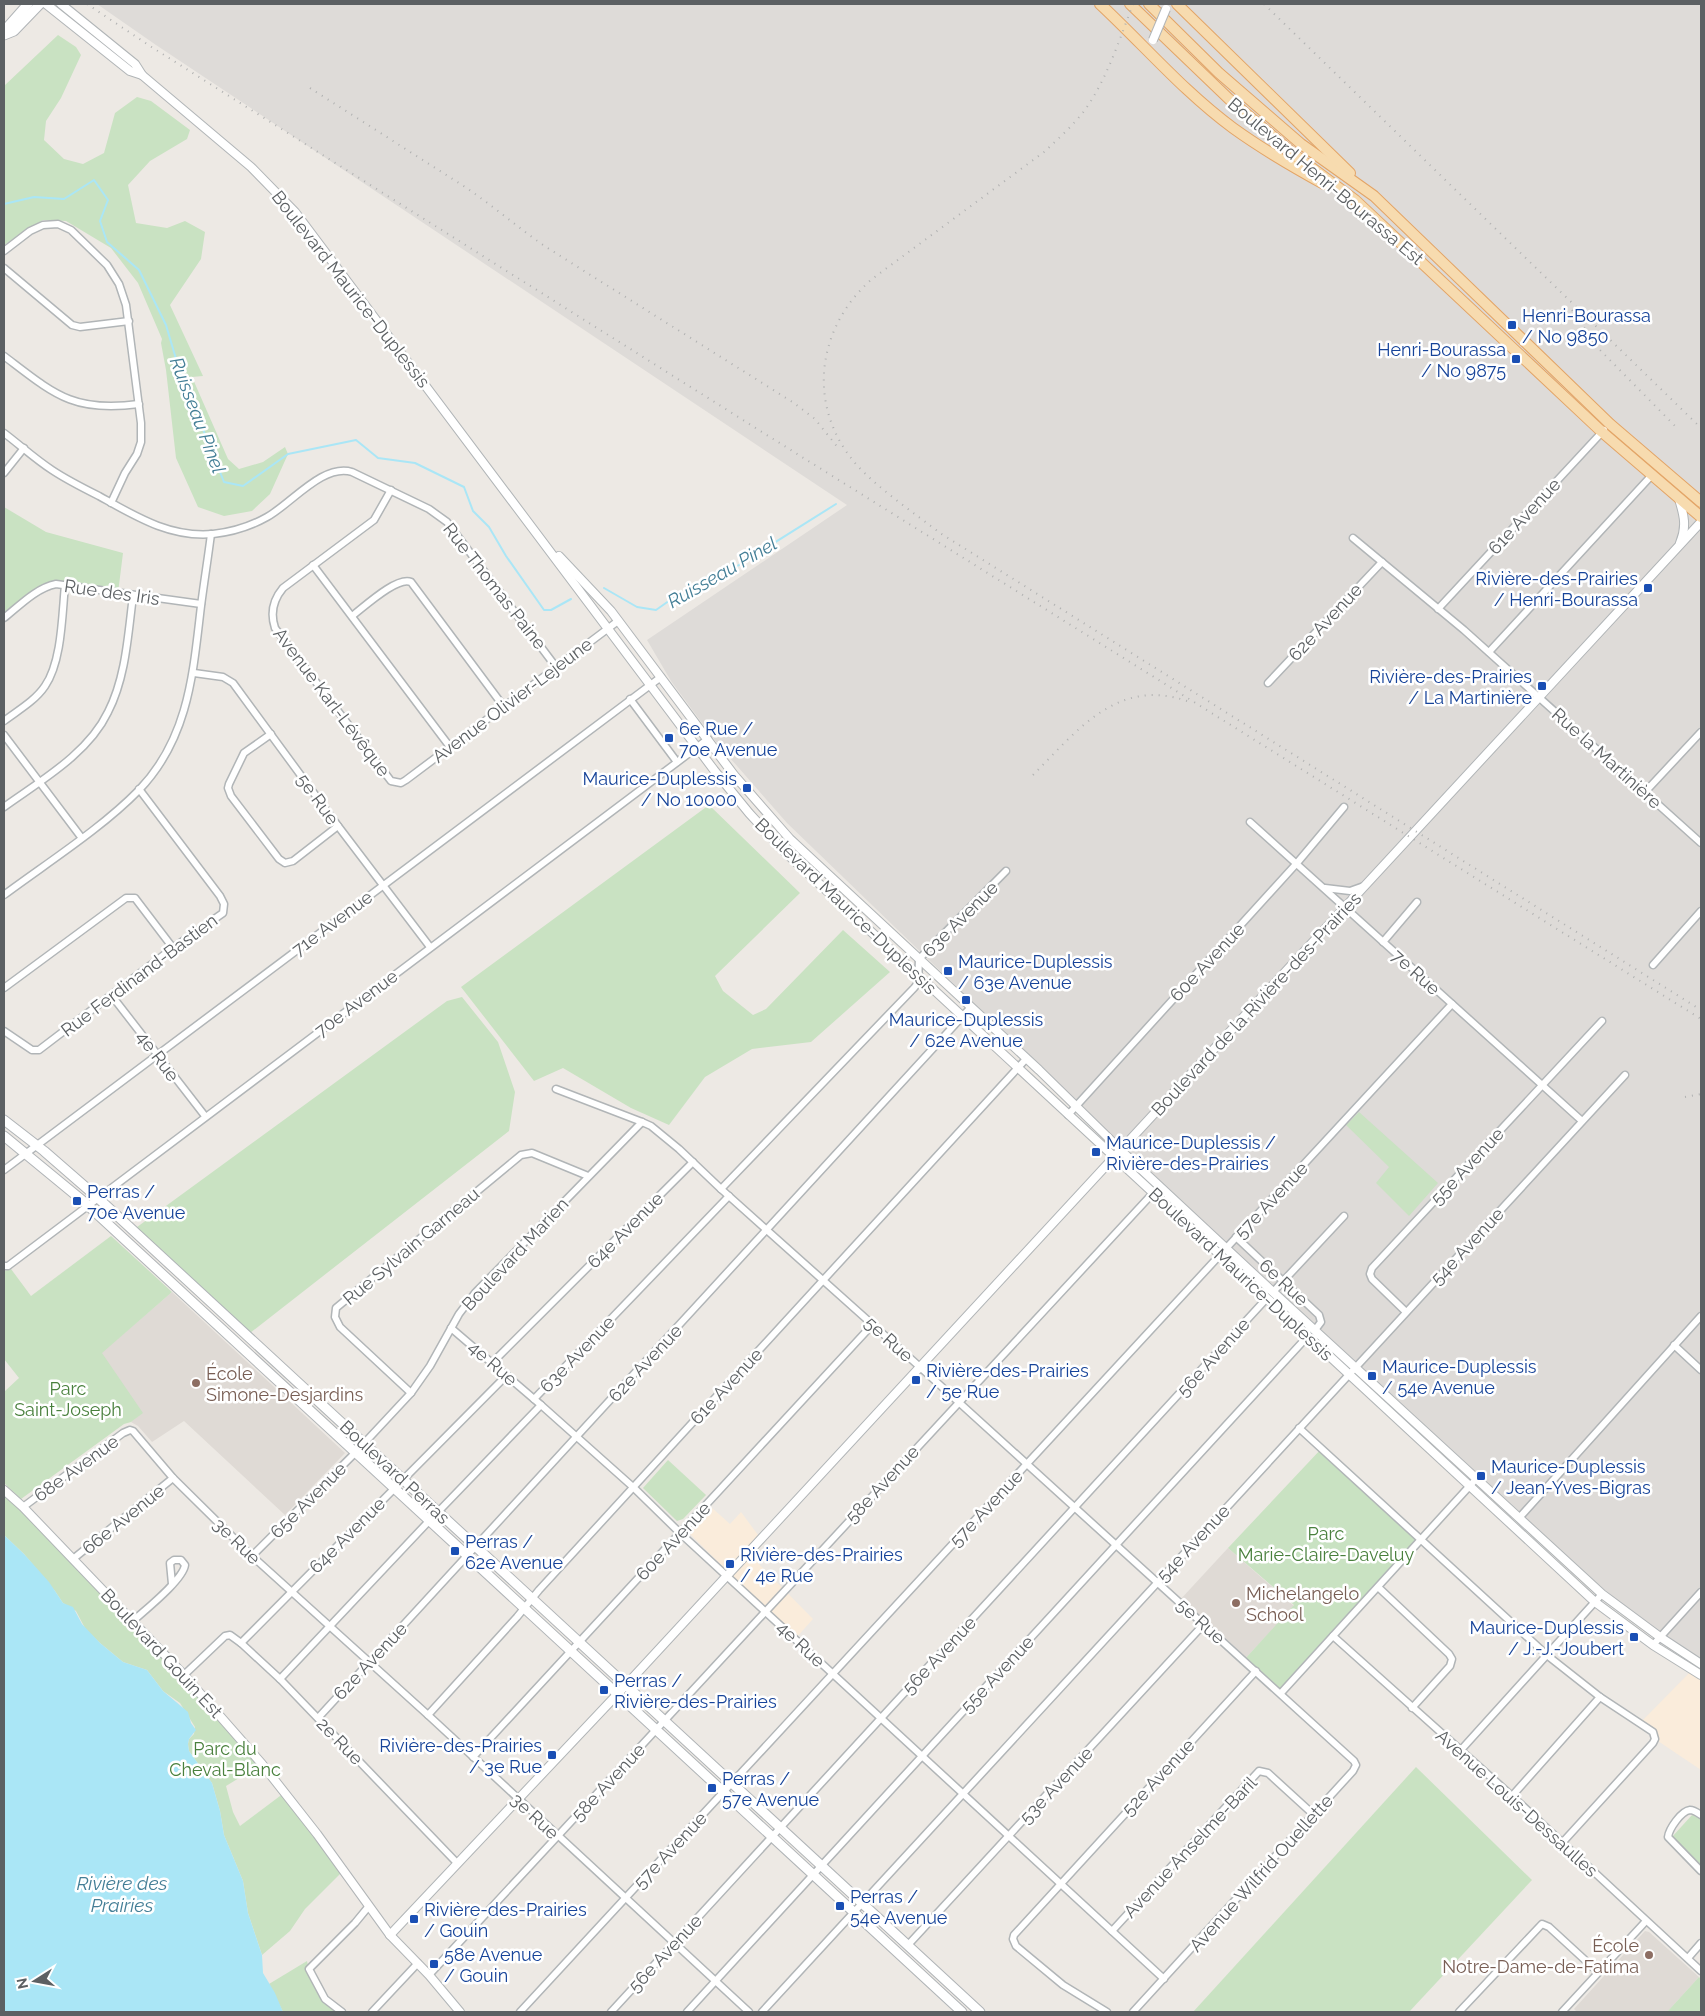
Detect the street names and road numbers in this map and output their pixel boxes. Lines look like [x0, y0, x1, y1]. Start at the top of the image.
street label: Boulevard Henri-Bourassa Est [1224, 93, 1428, 269]
street label: Boulevard Maurice-Duplessis [268, 186, 435, 392]
street label: 61e Avenue [1483, 473, 1565, 558]
street label: Rue Thomas Paine [439, 519, 551, 654]
street label: Rue des Iris [63, 575, 161, 609]
street label: 62e Avenue [1284, 579, 1366, 665]
street label: Avenue Karl-Lévêque [269, 624, 395, 781]
street label: Avenue Olivier-Lejeune [428, 633, 596, 767]
street label: Rue la Martinière [1548, 703, 1666, 813]
street label: 5e Rue [293, 769, 344, 829]
street label: Boulevard Maurice-Duplessis [751, 814, 941, 999]
street label: 63e Avenue [918, 877, 1002, 961]
street label: 71e Avenue [288, 886, 377, 960]
street label: Boulevard de la Rivière-des-Prairies [1147, 888, 1365, 1120]
street label: Rue Ferdinand-Bastien [57, 909, 221, 1041]
street label: 60e Avenue [1165, 918, 1249, 1006]
street label: 7e Rue [1388, 945, 1445, 999]
street label: 70e Avenue [310, 965, 402, 1041]
street label: 4e Rue [132, 1027, 184, 1086]
street label: 55e Avenue [1426, 1123, 1508, 1209]
street label: 57e Avenue [1230, 1157, 1312, 1243]
street label: Rue Sylvain Garneau [339, 1183, 483, 1309]
street label: Boulevard Maurice-Duplessis [1145, 1183, 1338, 1365]
street label: 64e Avenue [583, 1187, 668, 1272]
street label: Boulevard Marien [457, 1193, 573, 1315]
street label: 54e Avenue [1426, 1203, 1508, 1289]
street label: 6e Rue [1255, 1254, 1313, 1310]
street label: 63e Avenue [535, 1311, 619, 1397]
street label: 5e Rue [860, 1312, 918, 1366]
street label: 56e Avenue [1172, 1313, 1254, 1401]
street label: 62e Avenue [604, 1320, 686, 1406]
street label: 4e Rue [464, 1336, 522, 1390]
street label: 61e Avenue [685, 1343, 767, 1428]
street label: Boulevard Perras [336, 1416, 454, 1528]
street label: 68e Avenue [30, 1430, 123, 1506]
street label: 58e Avenue [841, 1441, 923, 1527]
street label: 65e Avenue [266, 1457, 351, 1542]
street label: 57e Avenue [945, 1465, 1027, 1551]
street label: 66e Avenue [78, 1479, 169, 1558]
street label: 64e Avenue [305, 1492, 390, 1577]
street label: 60e Avenue [631, 1497, 715, 1585]
street label: 54e Avenue [1152, 1500, 1234, 1586]
street label: 3e Rue [209, 1513, 265, 1569]
street label: Boulevard Gouin Est [97, 1584, 227, 1722]
street label: 5e Rue [1172, 1594, 1230, 1648]
street label: 56e Avenue [898, 1612, 981, 1698]
street label: 4e Rue [773, 1617, 830, 1672]
street label: 62e Avenue [329, 1618, 411, 1704]
street label: 55e Avenue [956, 1631, 1038, 1717]
street label: 2e Rue [313, 1713, 368, 1769]
street label: Avenue Louis-Dessaulles [1432, 1725, 1602, 1881]
street label: 52e Avenue [1117, 1734, 1199, 1820]
street label: 58e Avenue [567, 1739, 649, 1825]
street label: 53e Avenue [1015, 1742, 1097, 1828]
street label: Avenue Anselme-Baril [1119, 1772, 1261, 1922]
street label: 3e Rue [507, 1789, 564, 1844]
street label: Avenue Wilfrid Ouellette [1185, 1790, 1337, 1956]
street label: 57e Avenue [629, 1807, 711, 1893]
street label: 56e Avenue [624, 1910, 707, 1996]

